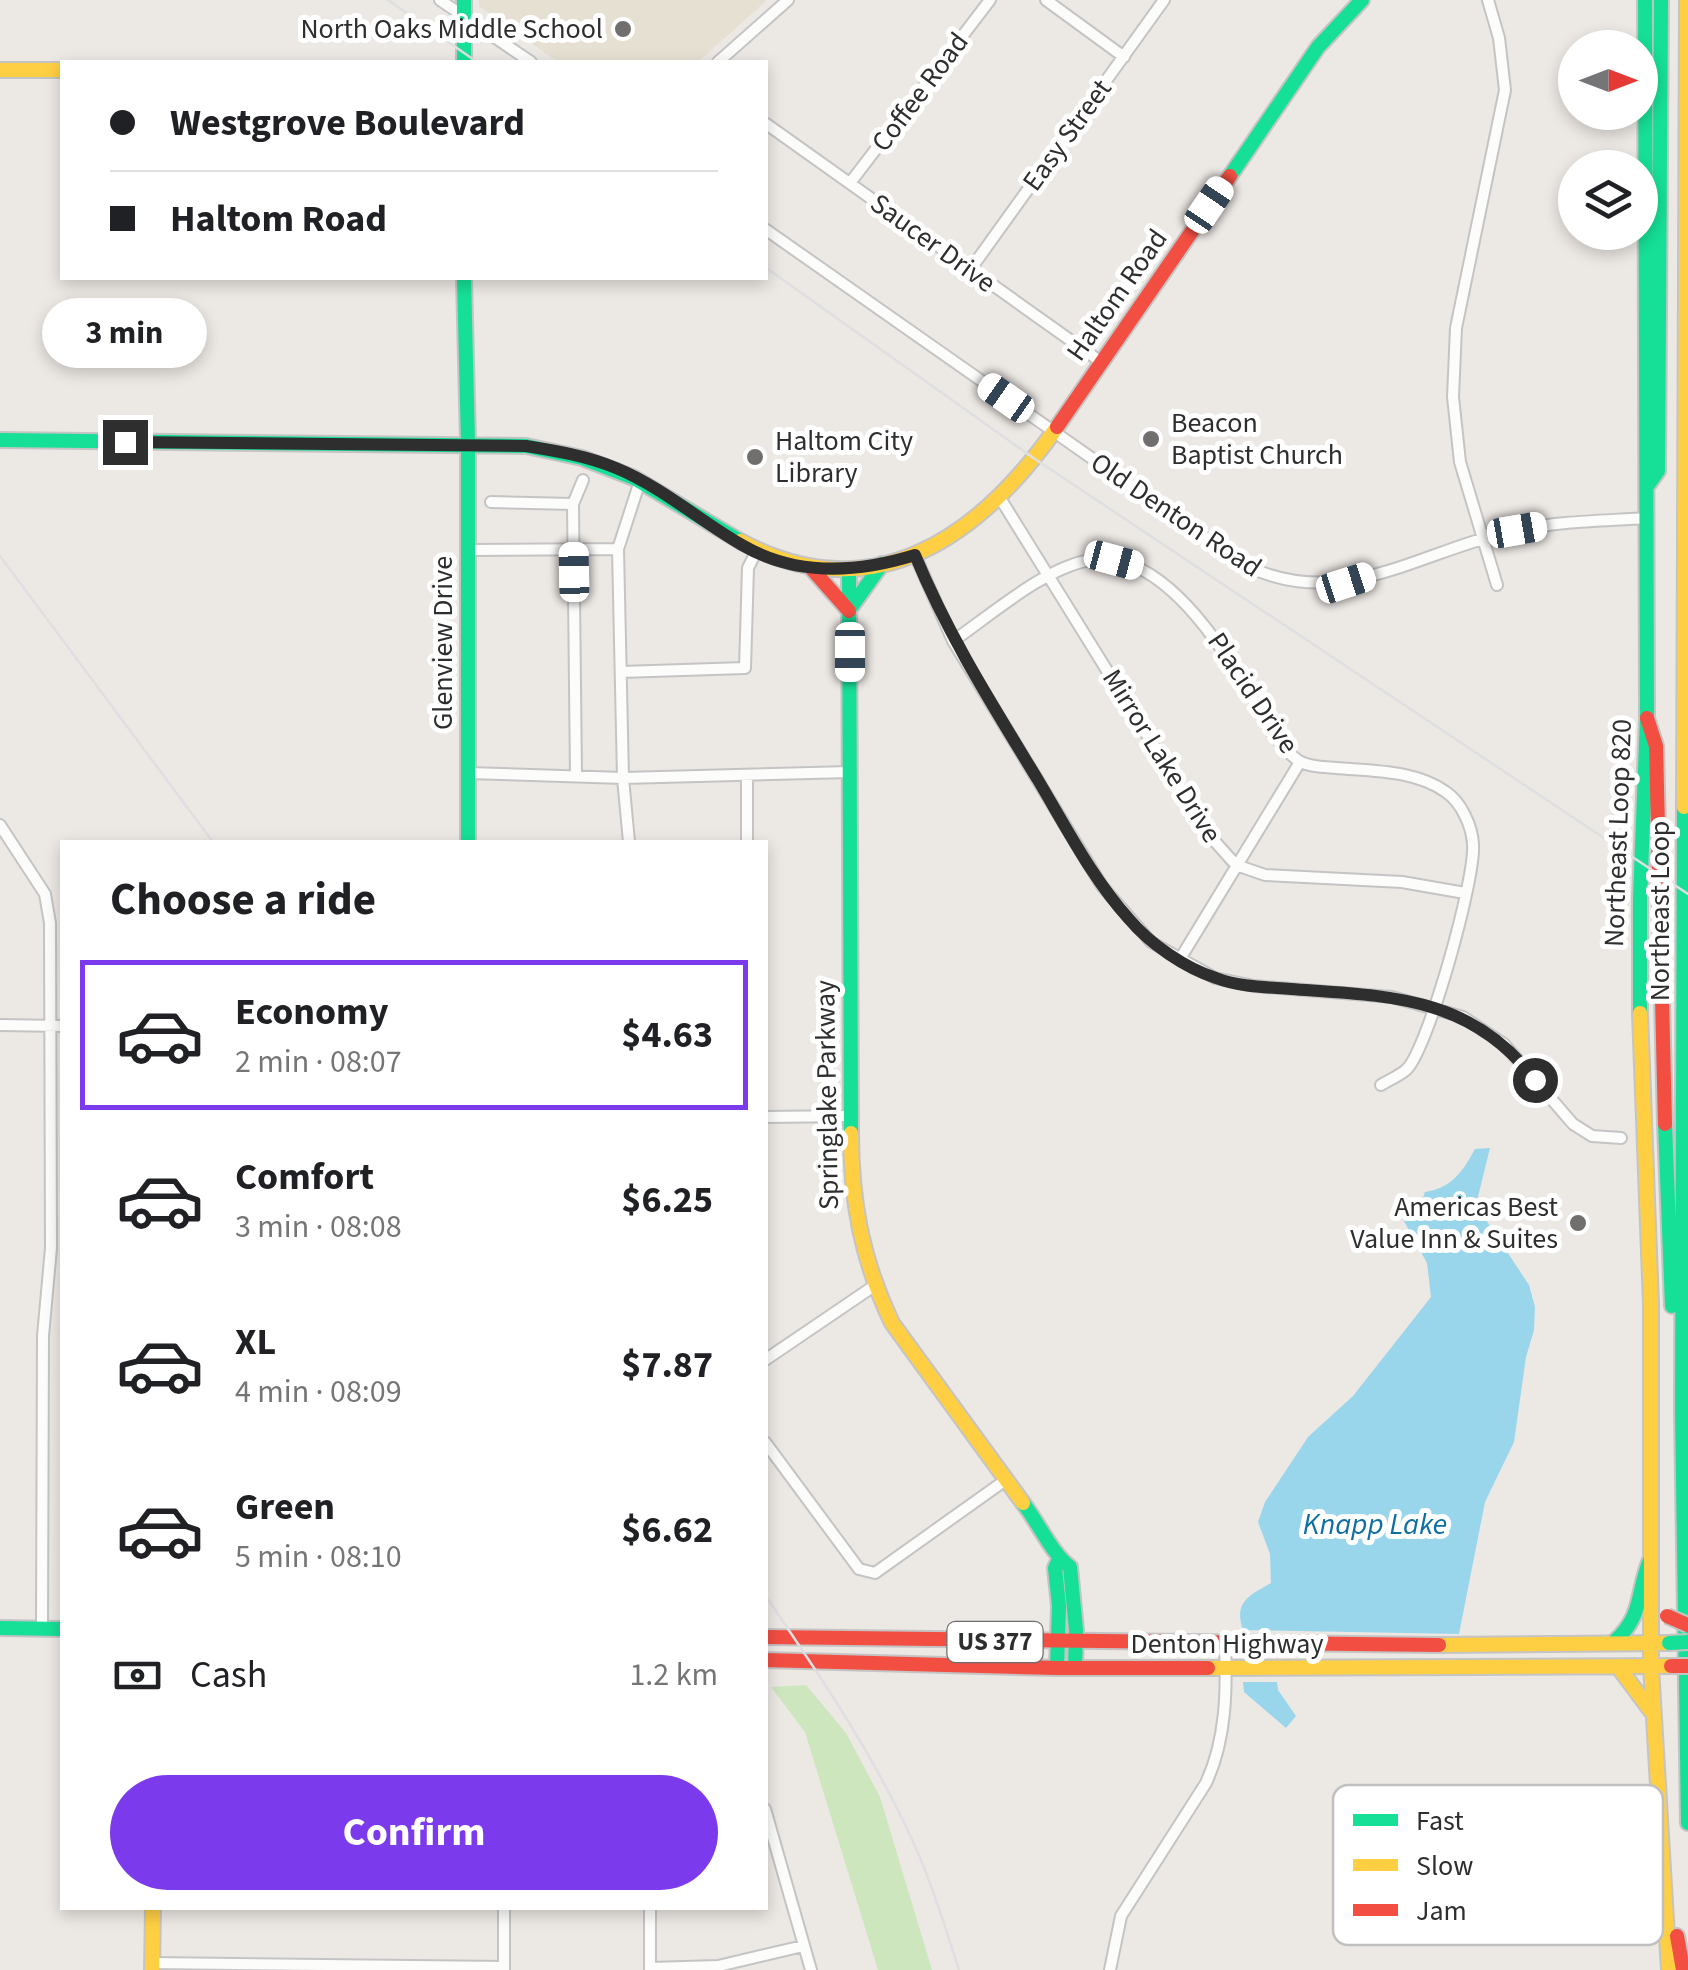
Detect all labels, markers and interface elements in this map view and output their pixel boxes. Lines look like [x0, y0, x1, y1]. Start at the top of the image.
place label: North Oaks Middle School [300, 9, 603, 49]
marker: North Oaks Middle School [612, 18, 634, 40]
street label: Coffee Road [862, 24, 978, 160]
north arrow [1558, 30, 1658, 130]
map controls [1558, 30, 1658, 250]
street label: Easy Street [1013, 70, 1122, 199]
text: Westgrove Boulevard [170, 96, 525, 150]
button: layers [1558, 150, 1658, 250]
car [1180, 172, 1238, 238]
street label: Saucer Drive [862, 184, 1004, 302]
text: Haltom Road [170, 192, 387, 246]
street label: Haltom Road [1057, 221, 1177, 369]
callout: 3 min [42, 297, 208, 367]
text: 3 min [86, 310, 163, 356]
car [973, 369, 1039, 427]
place label: Beacon Baptist Church [1171, 403, 1343, 475]
route end [103, 420, 148, 465]
place label: Haltom City Library [775, 421, 913, 493]
marker: Beacon Baptist Church [1140, 428, 1162, 450]
street label: Old Denton Road [1083, 443, 1269, 587]
marker: Haltom City Library [744, 446, 766, 468]
car [1485, 510, 1549, 550]
car [1081, 538, 1147, 582]
car [558, 542, 590, 602]
street label: Glenview Drive [423, 556, 463, 730]
car [1313, 559, 1379, 607]
car [835, 622, 865, 682]
street label: Placid Drive [1198, 624, 1308, 762]
street label: Mirror Lake Drive [1093, 661, 1231, 851]
street label: Northeast Loop 820 [1594, 718, 1642, 948]
street label: Northeast Loop [1640, 821, 1680, 1001]
text: Choose a ride [110, 868, 376, 932]
street label: Springlake Parkway [805, 980, 849, 1210]
text: Economy [235, 985, 388, 1039]
icon: car [115, 990, 205, 1080]
text: $4.63 [621, 1008, 713, 1062]
text: 2 min · 08:07 [235, 1039, 402, 1085]
route start [1513, 1058, 1558, 1103]
text: Comfort [235, 1150, 374, 1204]
icon: car [115, 1155, 205, 1245]
text: $6.25 [621, 1173, 713, 1227]
place label: Americas Best Value Inn & Suites [1350, 1187, 1559, 1259]
text: 3 min · 08:08 [235, 1204, 402, 1250]
marker: Americas Best Value Inn & Suites [1567, 1212, 1589, 1234]
text: XL [235, 1315, 276, 1369]
icon: car [115, 1320, 205, 1410]
text: $7.87 [621, 1338, 713, 1392]
text: 4 min · 08:09 [235, 1369, 402, 1415]
text: Green [235, 1480, 335, 1534]
icon: car [115, 1485, 205, 1575]
text: $6.62 [621, 1503, 713, 1557]
water label: Knapp Lake [1303, 1503, 1447, 1546]
text: 5 min · 08:10 [235, 1534, 402, 1580]
road number: US 377 [948, 1622, 1042, 1662]
street label: Denton Highway [1130, 1624, 1324, 1664]
icon: cash [110, 1648, 165, 1703]
text: Cash [190, 1648, 267, 1702]
text: 1.2 km [629, 1652, 718, 1698]
button: Confirm [110, 1775, 718, 1890]
legend [1333, 1785, 1663, 1945]
text: Fast [1416, 1801, 1464, 1841]
text: Slow [1416, 1846, 1473, 1886]
text: Jam [1416, 1891, 1467, 1931]

